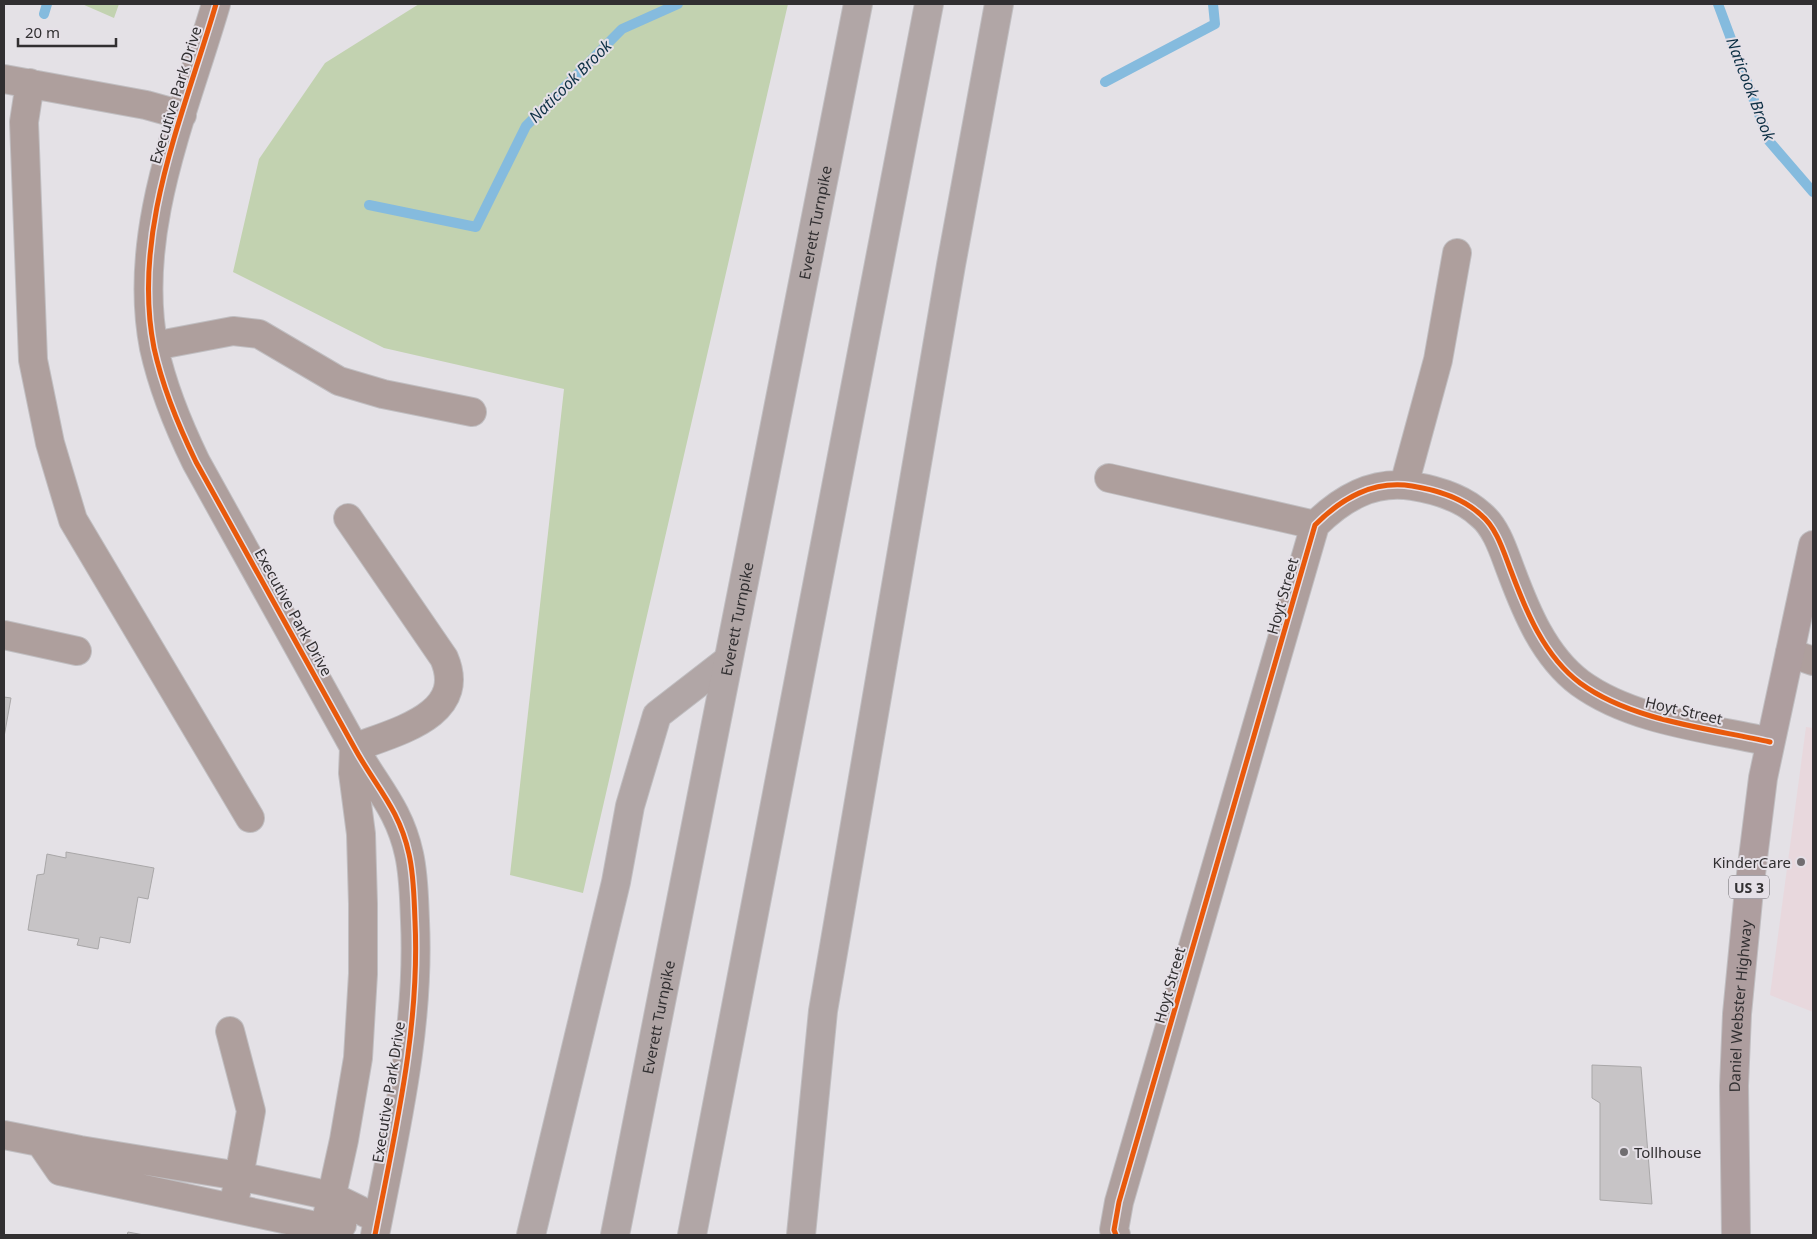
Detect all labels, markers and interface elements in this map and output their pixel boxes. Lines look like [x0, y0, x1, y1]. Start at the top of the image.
scale bar [18, 15, 115, 47]
text: 20 m [25, 22, 60, 42]
street label: Executive Park Drive [145, 24, 205, 166]
water label: Naticook Brook [524, 34, 617, 127]
water label: Naticook Brook [1721, 34, 1781, 145]
street label: Everett Turnpike [794, 164, 836, 281]
street label: Executive Park Drive [251, 545, 337, 679]
street label: Hoyt Street [1262, 555, 1303, 637]
street label: Everett Turnpike [716, 560, 758, 677]
street label: Hoyt Street [1643, 691, 1725, 729]
place label: KinderCare [1712, 852, 1791, 872]
marker: KinderCare [1795, 856, 1807, 868]
road number: US 3 [1729, 876, 1769, 899]
street label: Daniel Webster Highway [1724, 919, 1756, 1093]
street label: Hoyt Street [1149, 944, 1190, 1026]
street label: Everett Turnpike [637, 959, 679, 1076]
street label: Executive Park Drive [367, 1020, 409, 1164]
place label: Tollhouse [1634, 1142, 1701, 1162]
marker: Tollhouse [1618, 1146, 1630, 1158]

